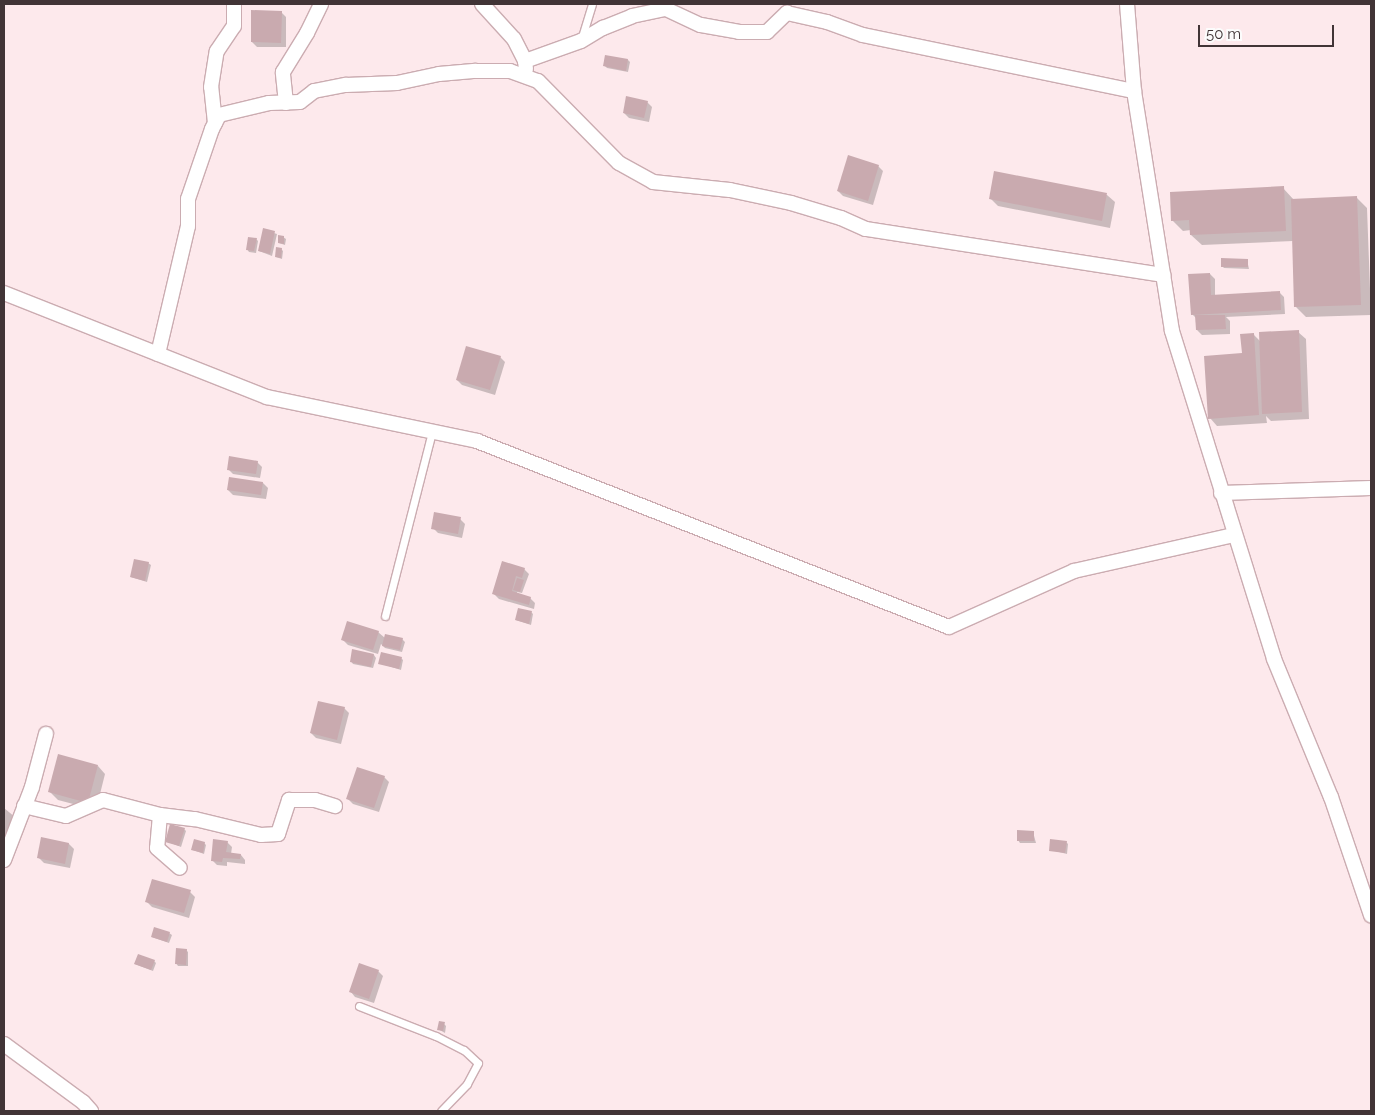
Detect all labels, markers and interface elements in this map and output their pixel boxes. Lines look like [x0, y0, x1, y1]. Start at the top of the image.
scale bar [1200, 15, 1336, 47]
text: 50 m [1206, 25, 1241, 43]

